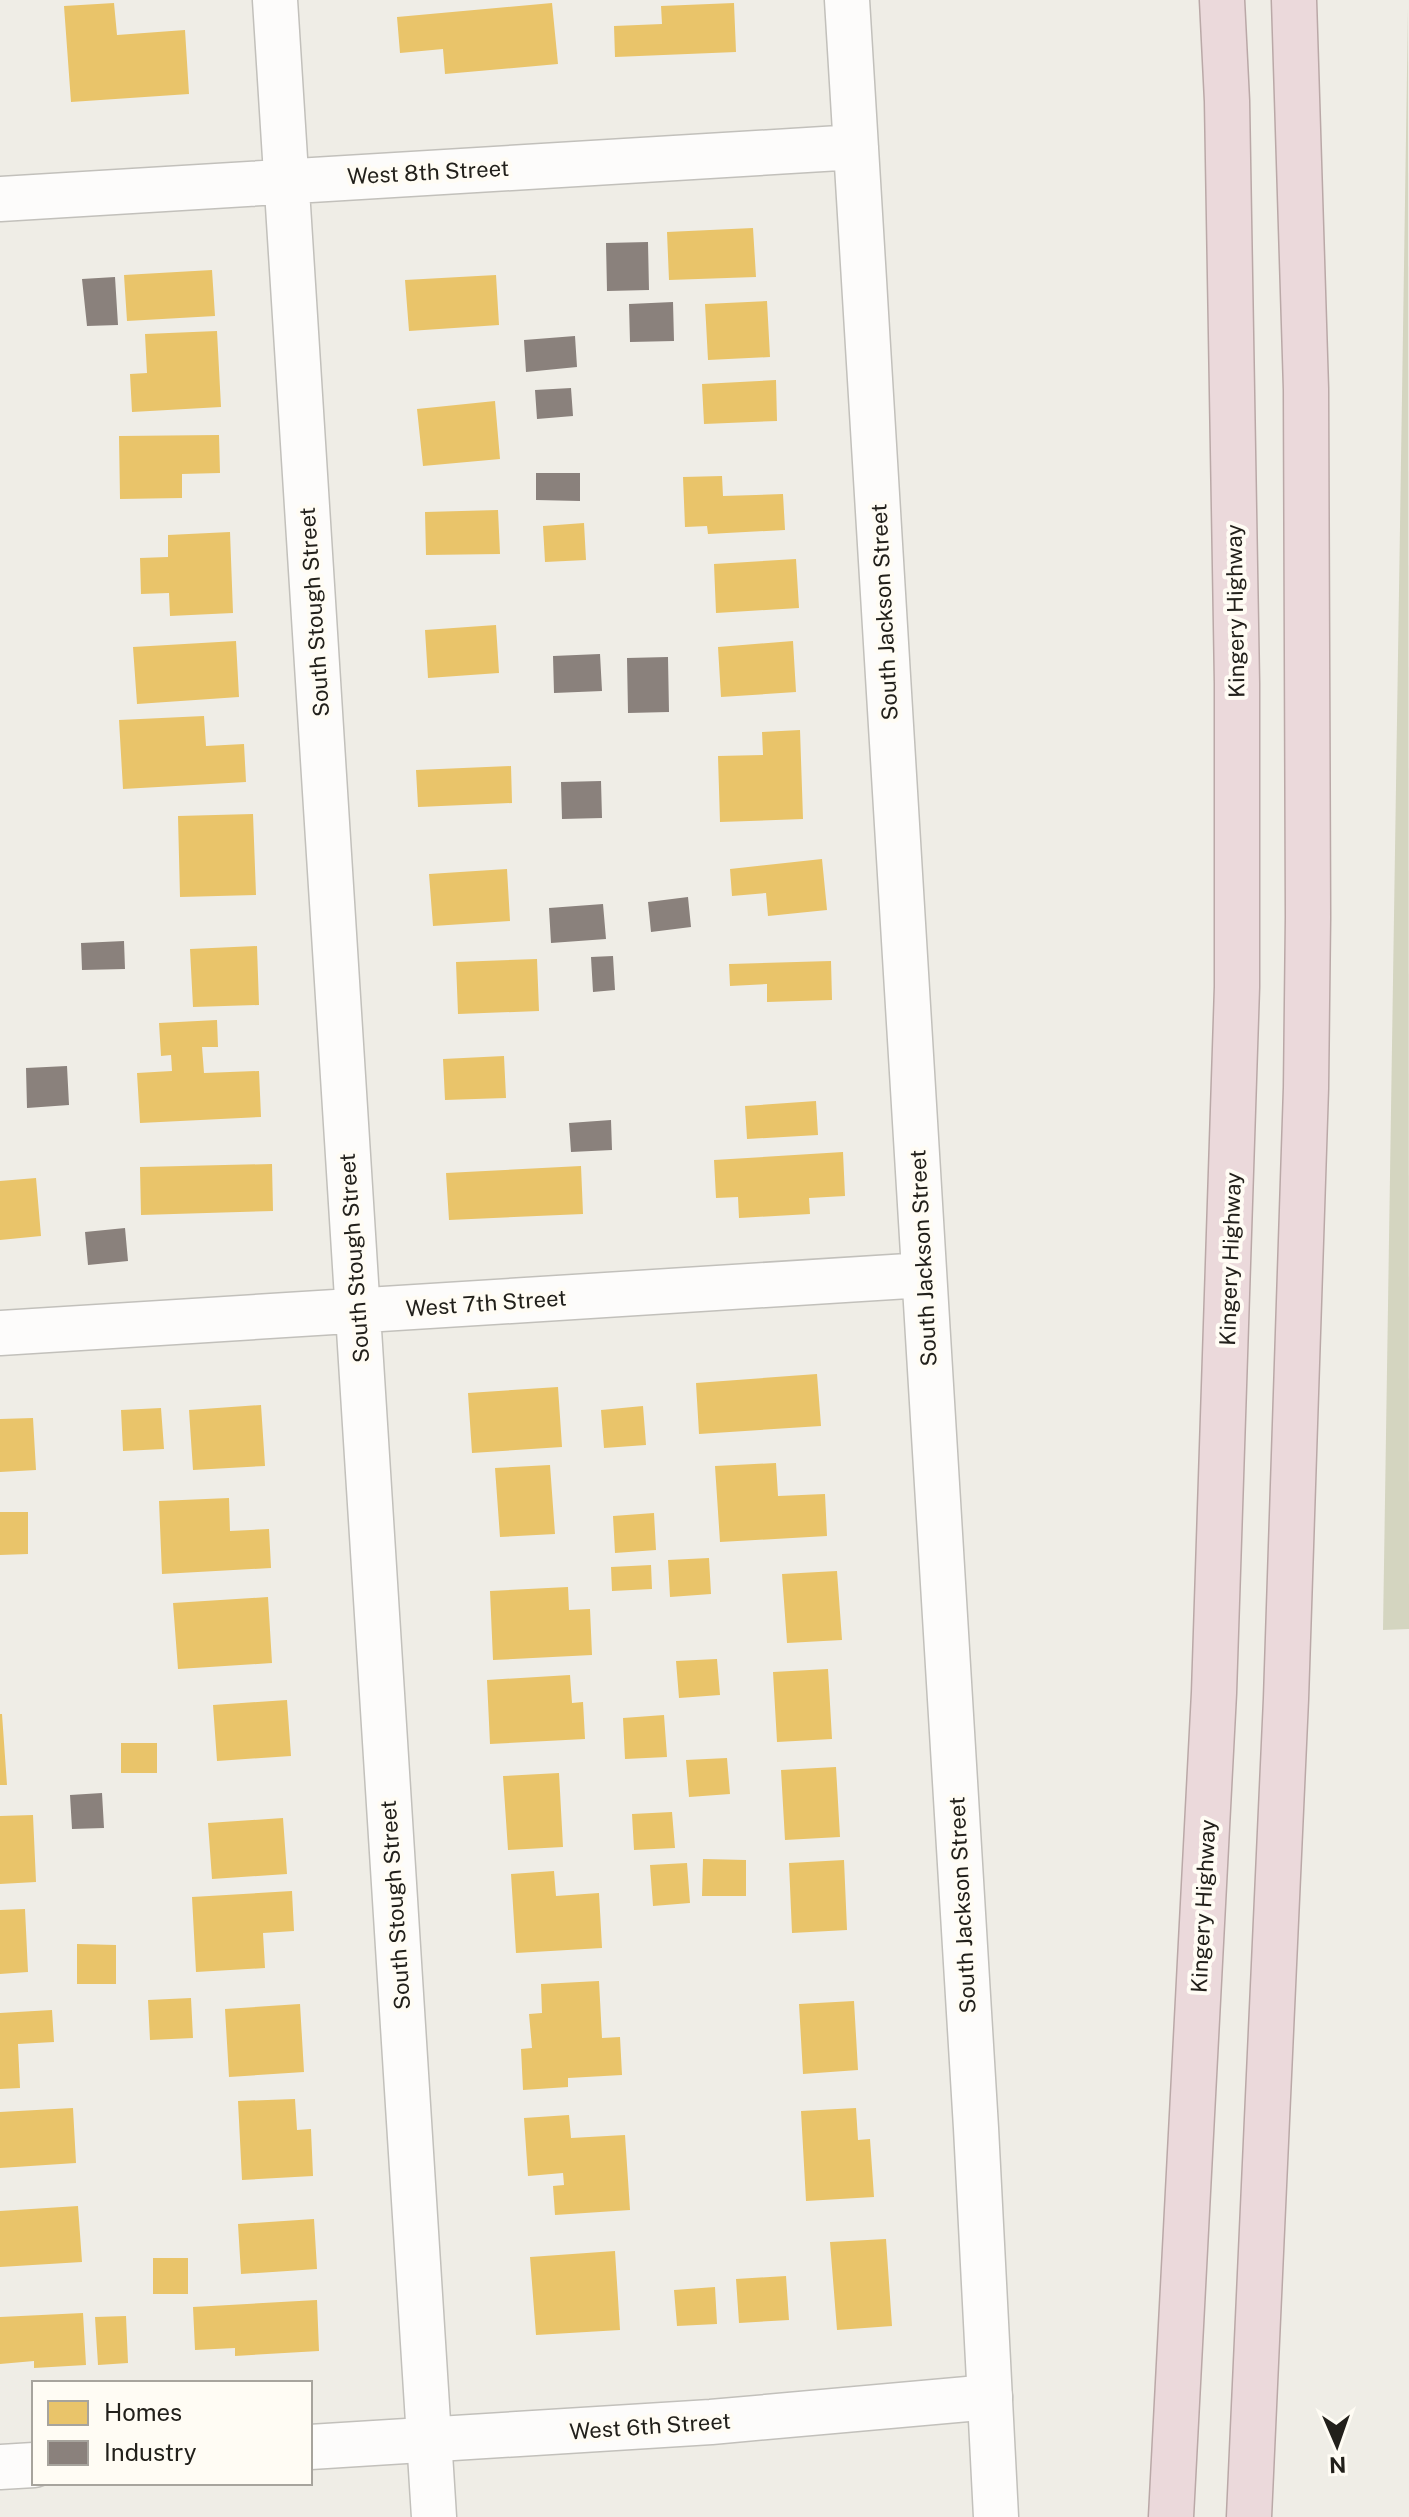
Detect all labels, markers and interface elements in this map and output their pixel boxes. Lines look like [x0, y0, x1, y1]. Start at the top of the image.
street label: West 8th Street [346, 155, 510, 189]
street label: South Jackson Street [865, 503, 903, 721]
street label: South Stough Street [294, 506, 334, 718]
street label: Kingery Highway [1220, 524, 1250, 698]
street label: South Jackson Street [904, 1149, 942, 1367]
street label: South Stough Street [334, 1152, 374, 1364]
street label: Kingery Highway [1214, 1172, 1246, 1346]
street label: West 7th Street [405, 1284, 567, 1322]
street label: South Jackson Street [943, 1796, 981, 2014]
street label: South Stough Street [375, 1799, 415, 2011]
street label: Kingery Highway [1185, 1818, 1221, 1993]
legend [32, 2381, 312, 2485]
text: Homes [104, 2398, 182, 2426]
north arrow [1297, 2405, 1377, 2485]
street label: West 6th Street [568, 2407, 732, 2445]
text: Industry [104, 2438, 197, 2466]
text: N [1329, 2452, 1347, 2478]

